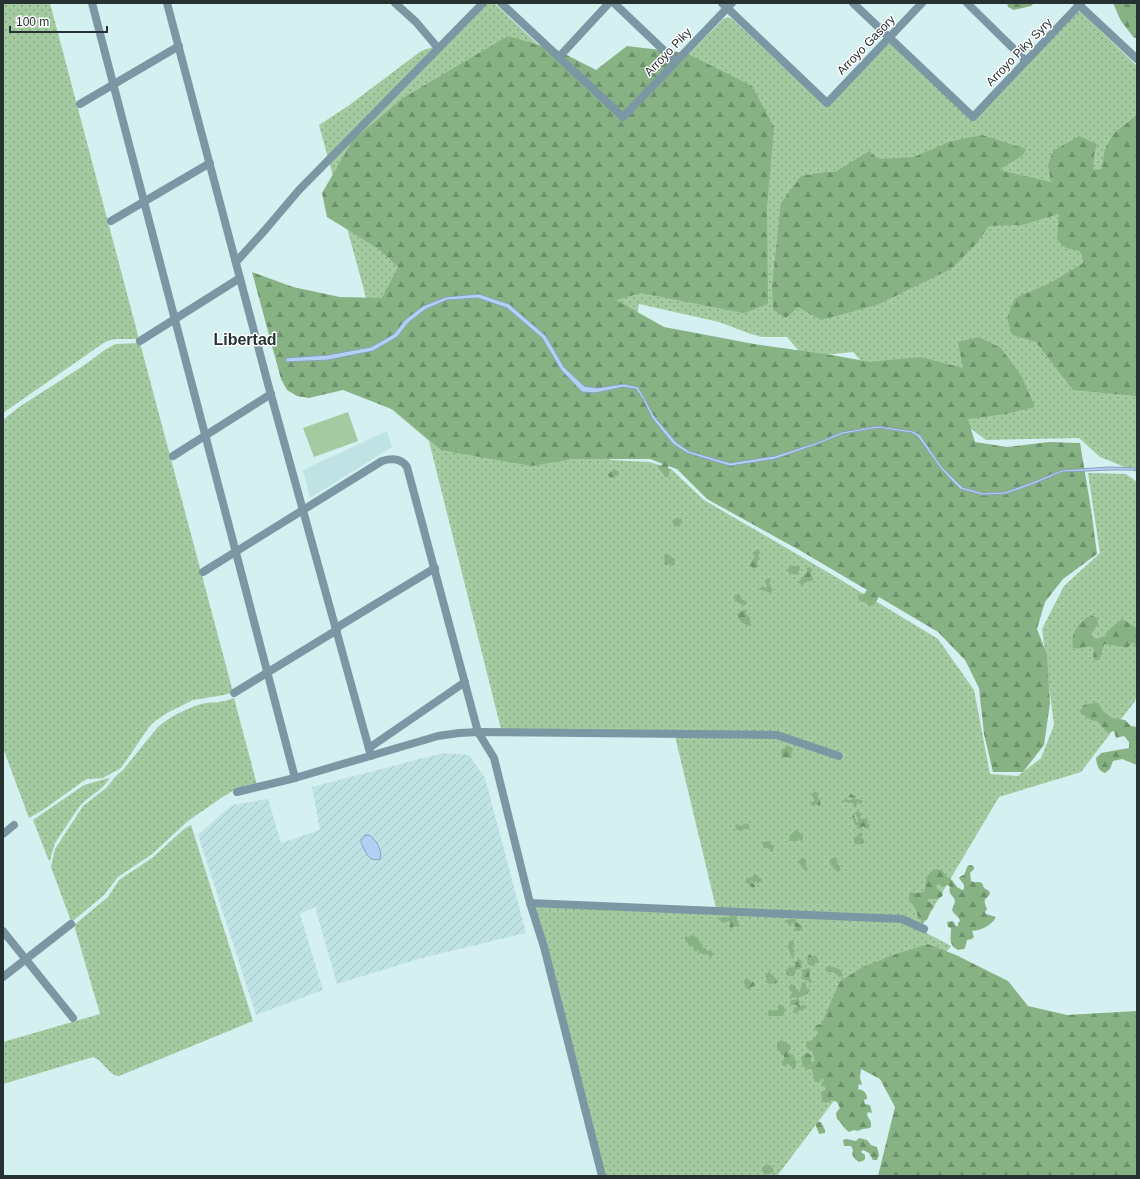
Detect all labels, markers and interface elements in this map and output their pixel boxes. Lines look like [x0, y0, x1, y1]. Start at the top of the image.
scale bar [10, 8, 107, 34]
street label: Arroyo Gasory [834, 12, 898, 78]
text: 100 m [16, 15, 49, 29]
street label: Arroyo Piky Syry [983, 15, 1055, 89]
street label: Arroyo Piky [642, 25, 694, 79]
district label: Libertad [213, 331, 277, 348]

